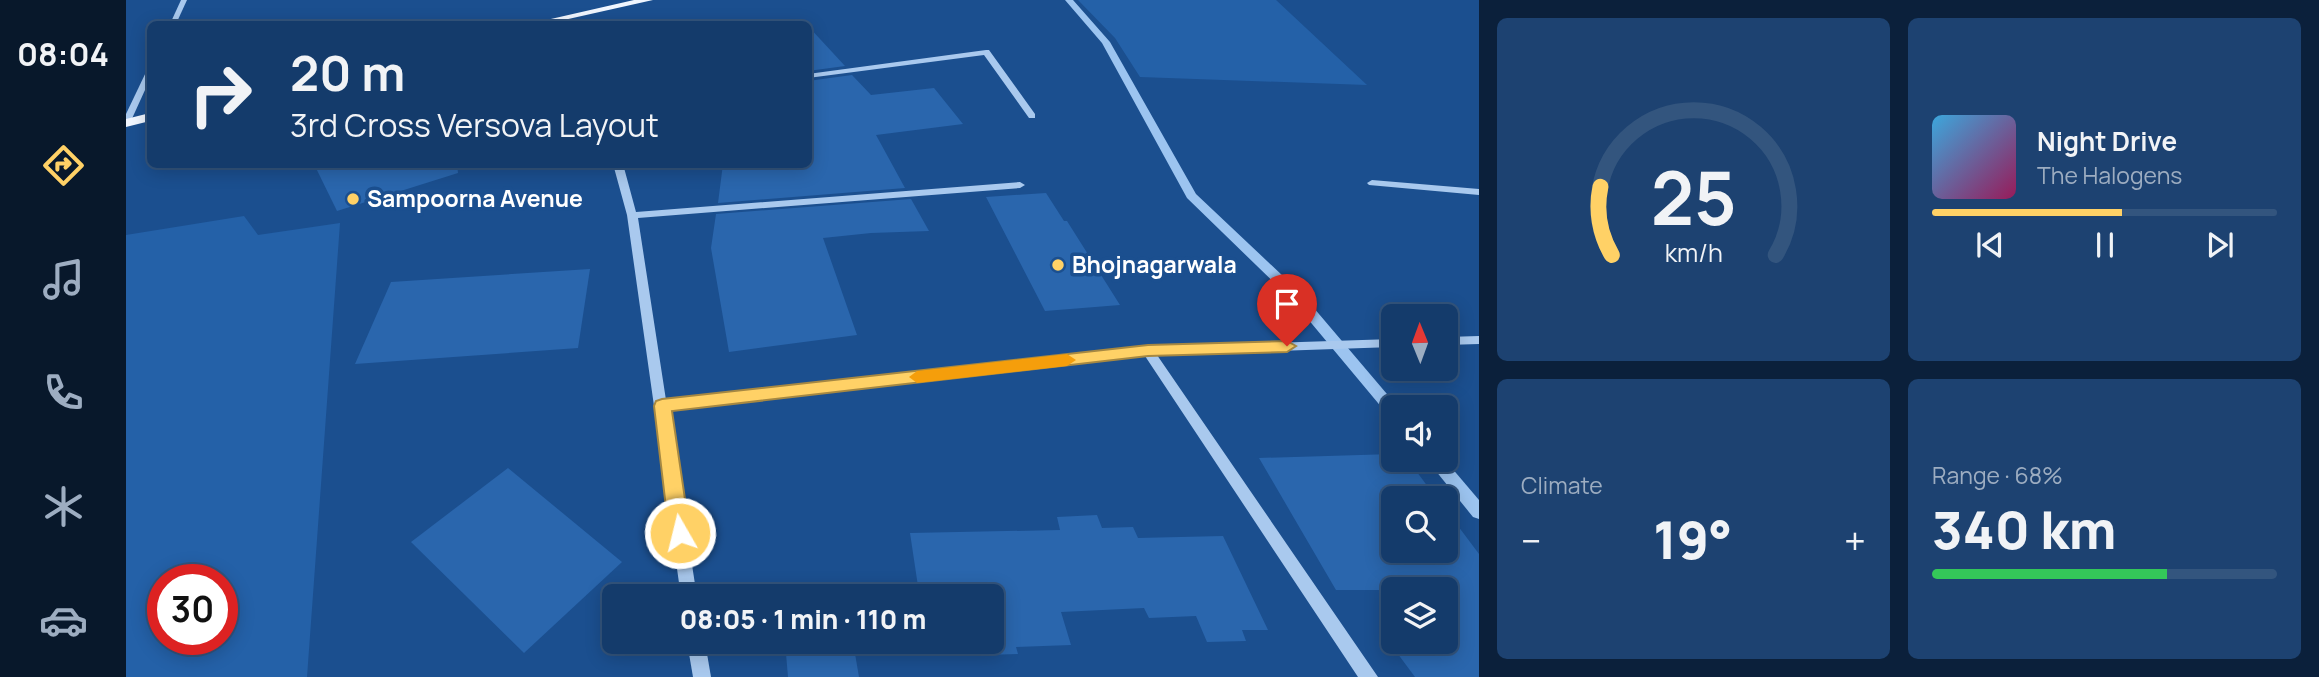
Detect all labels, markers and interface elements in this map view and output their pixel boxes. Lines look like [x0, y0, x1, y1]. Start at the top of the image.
text: 08:04 [17, 32, 109, 76]
text: 20 m [290, 39, 405, 106]
icon: right [175, 49, 266, 140]
text: 3rd Cross Versova Layout [290, 103, 659, 147]
text: Night Drive [2037, 123, 2177, 159]
icon: directions [39, 141, 88, 190]
text: 25 [1650, 148, 1737, 248]
text: The Halogens [2037, 159, 2182, 191]
place label: Sampoorna Avenue [367, 182, 583, 214]
marker: Sampoorna Avenue [345, 191, 361, 207]
icon: previous [1971, 226, 2009, 264]
icon: pause [2086, 226, 2124, 264]
icon: next [2201, 226, 2239, 264]
text: km/h [1664, 235, 1723, 270]
place label: Bhojnagarwala [1072, 248, 1237, 280]
icon: music [39, 255, 88, 304]
marker: Bhojnagarwala [1050, 257, 1066, 273]
pin [1257, 274, 1317, 346]
icon: arrive [1268, 285, 1306, 323]
north arrow [1381, 304, 1458, 382]
map controls [1381, 304, 1458, 654]
icon: phone [39, 368, 88, 417]
button: sound [1381, 395, 1458, 472]
text: Range · 68% [1932, 459, 2063, 491]
text: Climate [1521, 469, 1603, 501]
icon: climate [39, 482, 88, 531]
button: search [1381, 486, 1458, 563]
text: 340 km [1932, 494, 2117, 565]
position arrow [643, 496, 717, 570]
text: 19° [1653, 504, 1732, 575]
text: − [1521, 514, 1542, 566]
text: + [1844, 514, 1866, 566]
speed limit sign: 30 [147, 564, 238, 655]
button: layers [1381, 577, 1458, 654]
icon: car [39, 596, 88, 645]
text: 08:05 · 1 min · 110 m [680, 601, 926, 637]

